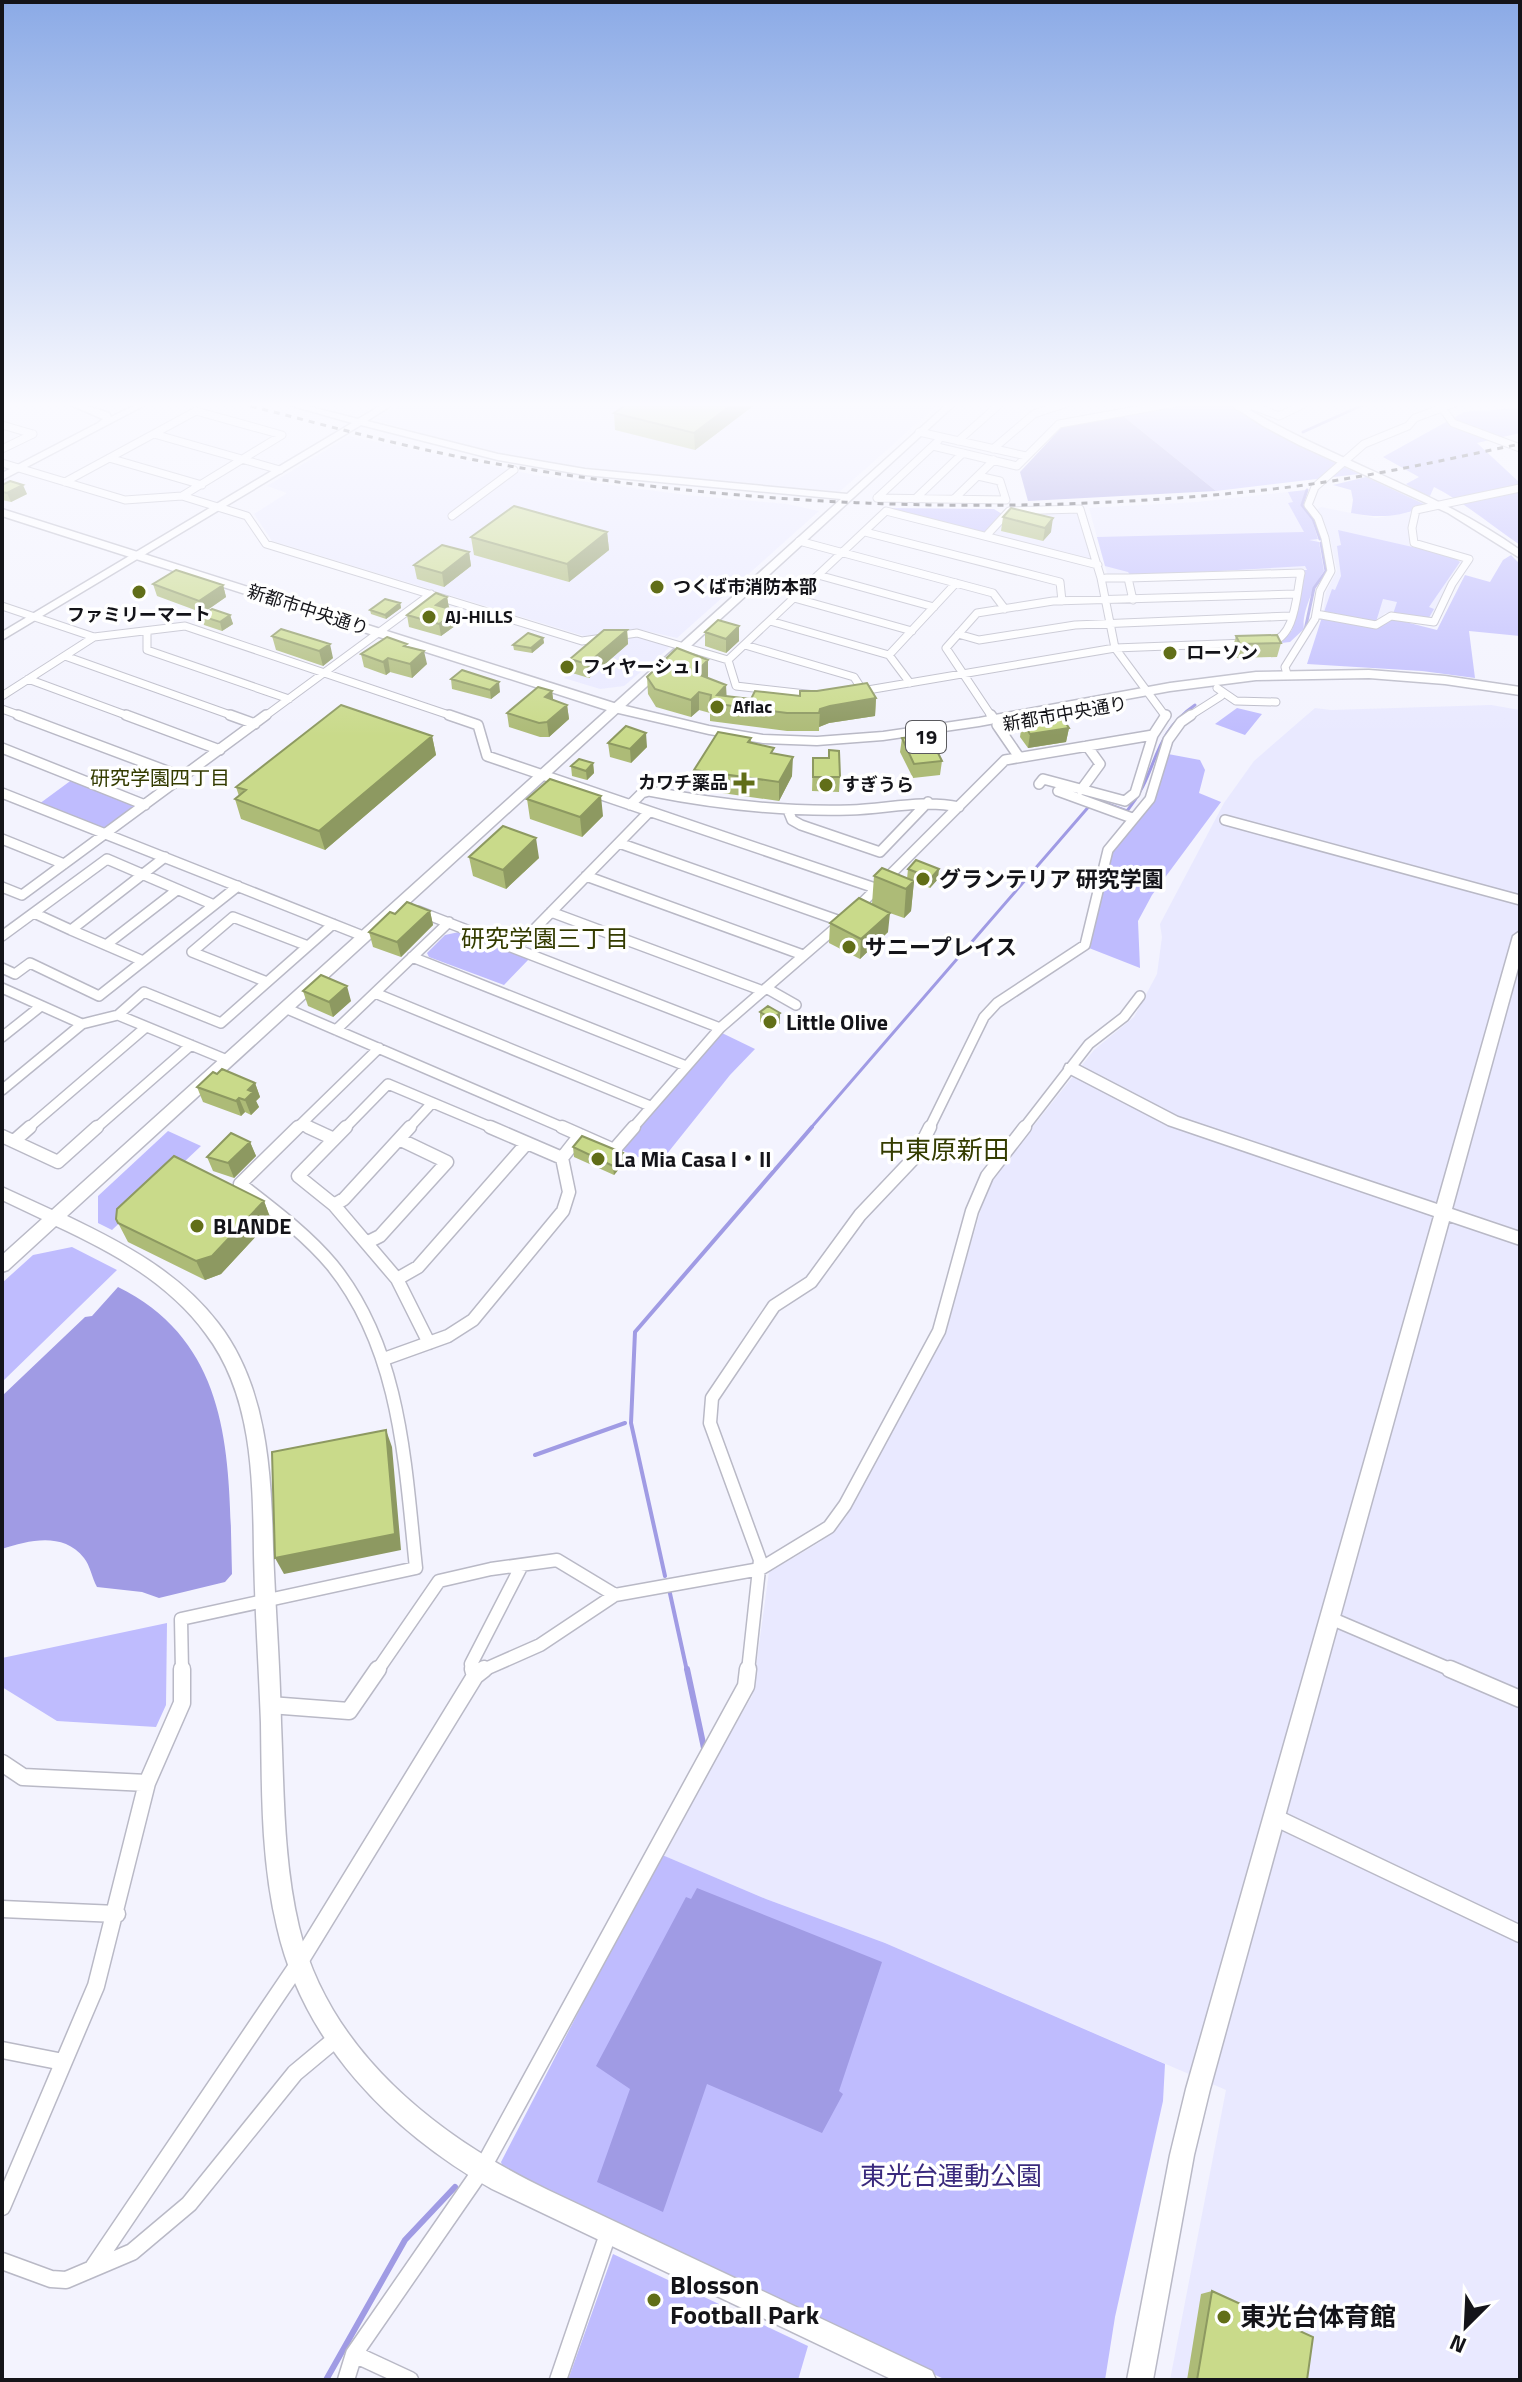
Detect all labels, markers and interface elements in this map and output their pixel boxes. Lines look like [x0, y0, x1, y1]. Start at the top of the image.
place label: つくば市消防本部 [673, 573, 817, 600]
street label: 新都市中央通り [244, 577, 372, 642]
marker: つくば市消防本部 [648, 578, 666, 596]
marker: ファミリーマート [130, 583, 148, 601]
place label: ファミリーマート [67, 601, 211, 628]
place label: AJ-HILLS [445, 603, 513, 630]
marker: AJ-HILLS [420, 608, 438, 626]
place label: ローソン [1186, 639, 1258, 666]
marker: ローソン [1161, 644, 1179, 662]
place label: フィヤーシュ I [583, 653, 699, 680]
marker: フィヤーシュ I [558, 658, 576, 676]
street label: 新都市中央通り [1001, 689, 1129, 738]
place label: Aflac [733, 693, 772, 720]
marker: Aflac [708, 698, 726, 716]
road number: 19 [906, 721, 946, 753]
district label: 研究学園四丁目 [90, 762, 230, 793]
place label: カワチ薬品 [638, 769, 728, 796]
place label: すぎうら [842, 771, 914, 798]
marker: カワチ薬品 [735, 774, 753, 792]
marker: すぎうら [817, 776, 835, 794]
place label: グランテリア 研究学園 [939, 862, 1164, 896]
marker: グランテリア 研究学園 [914, 870, 932, 888]
district label: 研究学園三丁目 [461, 920, 629, 956]
place label: サニープレイス [865, 930, 1017, 964]
marker: サニープレイス [840, 938, 858, 956]
place label: Little Olive [786, 1005, 888, 1039]
marker: Little Olive [761, 1013, 779, 1031]
district label: 中東原新田 [879, 1130, 1009, 1169]
place label: La Mia Casa I・II [614, 1142, 772, 1176]
marker: La Mia Casa I・II [589, 1150, 607, 1168]
place label: BLANDE [213, 1209, 292, 1243]
marker: BLANDE [188, 1217, 206, 1235]
park label: 東光台運動公園 [860, 2156, 1042, 2195]
place label: Blosson Football Park [670, 2265, 820, 2334]
north arrow [1426, 2286, 1506, 2366]
marker: Blosson Football Park [645, 2291, 663, 2309]
place label: 東光台体育館 [1240, 2297, 1396, 2336]
marker: 東光台体育館 [1215, 2308, 1233, 2326]
text: N [1444, 2326, 1472, 2363]

